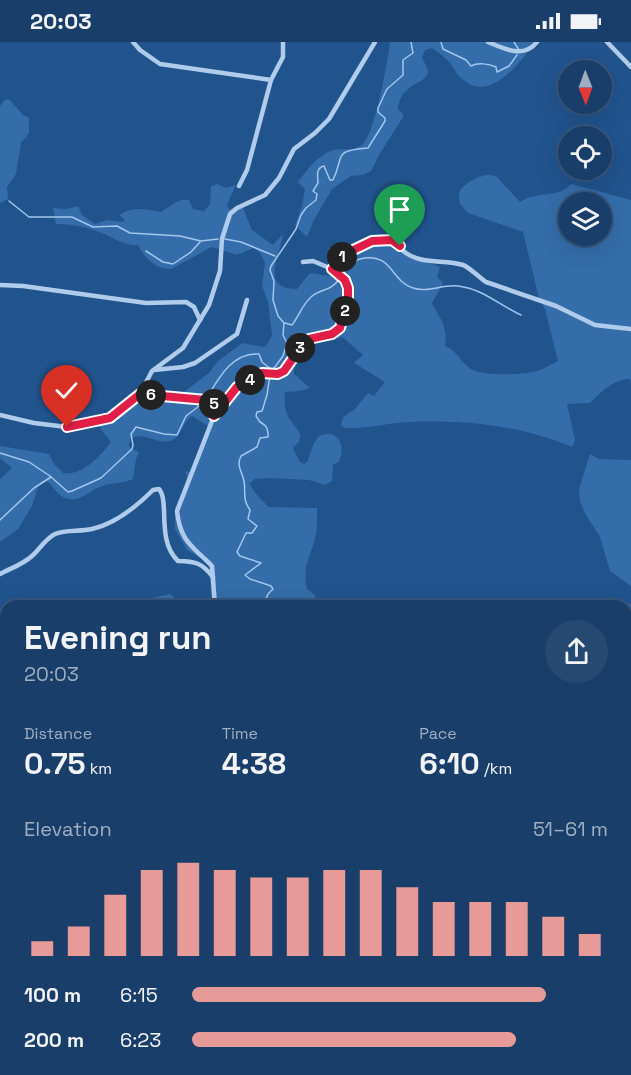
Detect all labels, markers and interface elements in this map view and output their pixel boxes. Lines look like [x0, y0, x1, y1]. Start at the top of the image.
text: 20:03 [30, 7, 92, 35]
north arrow [558, 60, 612, 114]
map controls [558, 60, 612, 246]
button: locate [558, 126, 612, 180]
pin [374, 184, 425, 246]
button: layers [558, 192, 612, 246]
icon: arrive [383, 193, 416, 226]
pin: 1 [327, 242, 357, 272]
text: 1 [338, 246, 346, 267]
pin: 2 [330, 296, 360, 326]
text: 2 [340, 300, 350, 321]
pin: 3 [285, 333, 315, 363]
text: 3 [295, 337, 305, 358]
pin [41, 365, 92, 427]
pin: 4 [235, 365, 265, 395]
text: 4 [245, 369, 255, 390]
icon: check [50, 374, 83, 407]
pin: 6 [136, 380, 166, 410]
text: 6 [146, 384, 156, 405]
pin: 5 [199, 389, 229, 419]
text: 5 [209, 393, 219, 414]
text: Evening run [24, 617, 212, 659]
button: share [545, 620, 608, 683]
text: 20:03 [24, 661, 79, 687]
text: Distance [24, 723, 92, 744]
text: Time [222, 723, 258, 744]
text: Pace [419, 723, 457, 744]
text: 0.75 [24, 744, 86, 783]
text: 4:38 [222, 744, 286, 783]
text: 6:10 [419, 744, 480, 783]
text: km [86, 758, 112, 779]
text: /km [480, 758, 512, 779]
text: Elevation [24, 816, 112, 842]
text: 51–61 m [533, 816, 608, 842]
text: 100 m [24, 982, 81, 1008]
text: 6:15 [120, 982, 158, 1008]
text: 200 m [24, 1027, 84, 1053]
text: 6:23 [120, 1027, 161, 1053]

